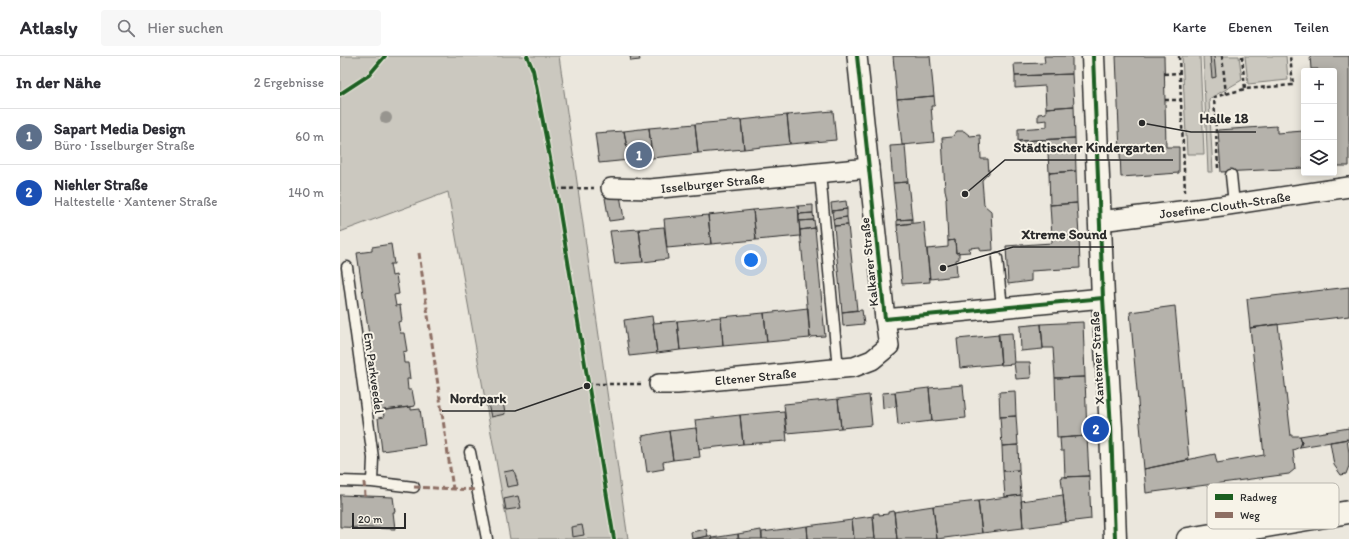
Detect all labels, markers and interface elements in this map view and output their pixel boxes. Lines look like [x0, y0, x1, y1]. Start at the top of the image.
search box [101, 10, 381, 46]
text: Atlasly [20, 16, 77, 39]
icon: search [115, 17, 137, 39]
text: Hier suchen [147, 19, 223, 37]
text: Karte [1173, 19, 1206, 36]
text: Ebenen [1228, 19, 1272, 36]
text: Teilen [1294, 19, 1329, 36]
map controls [1301, 68, 1337, 176]
button: + [1301, 68, 1337, 104]
text: In der Nähe [16, 72, 101, 92]
text: 2 Ergebnisse [254, 75, 324, 90]
button: − [1301, 104, 1337, 140]
callout: Halle 18 [1191, 106, 1256, 132]
text: Halle 18 [1200, 110, 1249, 127]
text: Sapart Media Design [54, 120, 186, 138]
text: 1 [26, 129, 32, 144]
text: 60 m [295, 129, 324, 144]
callout: Städtischer Kindergarten [1005, 134, 1173, 160]
text: Büro · Isselburger Straße [54, 138, 195, 153]
text: Städtischer Kindergarten [1013, 139, 1165, 156]
pin: 1 [626, 140, 652, 170]
button: layers [1301, 140, 1337, 176]
street label: Isselburger Straße [660, 171, 765, 195]
text: Niehler Straße [54, 176, 148, 194]
text: 2 [26, 185, 32, 200]
text: 140 m [288, 185, 324, 200]
street label: Josefine-Clouth-Straße [1158, 188, 1292, 221]
text: Haltestelle · Xantener Straße [54, 194, 217, 209]
street label: Kalkarer Straße [857, 217, 881, 307]
callout: Xtreme Sound [1013, 221, 1114, 247]
text: Xtreme Sound [1021, 226, 1107, 243]
your location [741, 250, 761, 270]
street label: Xantener Straße [1087, 311, 1107, 405]
street label: Em Parkveedel [361, 331, 387, 415]
street label: Eltener Straße [714, 365, 797, 388]
callout: Nordpark [442, 385, 515, 411]
text: Nordpark [450, 390, 507, 407]
pin: 2 [1083, 414, 1109, 444]
legend [1207, 483, 1339, 529]
text: Radweg [1240, 491, 1277, 504]
text: Weg [1240, 509, 1260, 522]
scale bar [352, 511, 406, 530]
text: 20 m [358, 513, 382, 526]

